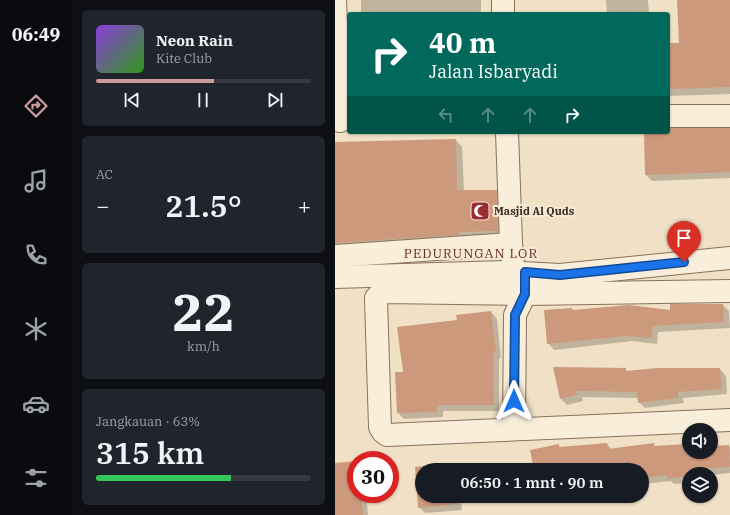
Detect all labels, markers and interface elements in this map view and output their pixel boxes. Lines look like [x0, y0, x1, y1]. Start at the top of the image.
text: 06:49 [12, 23, 60, 46]
text: 40 m [429, 24, 496, 61]
icon: right [363, 28, 415, 80]
text: Neon Rain [156, 31, 233, 50]
text: Kite Club [156, 50, 212, 67]
text: Jalan Isbaryadi [429, 60, 558, 83]
icon: previous [121, 89, 143, 111]
icon: pause [192, 89, 214, 111]
icon: next [264, 89, 286, 111]
icon: directions [22, 92, 50, 120]
icon: left [435, 104, 457, 126]
icon: ahead [477, 104, 499, 126]
icon: ahead [519, 104, 541, 126]
icon: right [561, 104, 583, 126]
text: AC [96, 166, 113, 183]
icon: music [22, 167, 50, 195]
text: 21.5° [165, 186, 242, 225]
text: − [96, 191, 109, 220]
text: + [298, 191, 311, 220]
mosque icon: Masjid Al Quds [469, 200, 491, 222]
place label: Masjid Al Quds [494, 204, 575, 218]
pin [667, 221, 701, 262]
icon: arrive [673, 227, 695, 249]
icon: phone [22, 241, 50, 269]
district label: PEDURUNGAN LOR [404, 245, 538, 262]
text: 22 [172, 278, 235, 345]
icon: climate [22, 315, 50, 343]
text: km/h [187, 338, 220, 355]
position arrow [493, 380, 535, 422]
icon: car [22, 390, 50, 418]
text: Jangkauan · 63% [96, 413, 200, 430]
map controls [682, 423, 718, 503]
button: sound [682, 423, 718, 459]
text: 315 km [96, 433, 204, 472]
speed limit sign: 30 [347, 451, 399, 503]
icon: filters [22, 464, 50, 492]
button: layers [682, 467, 718, 503]
text: 06:50 · 1 mnt · 90 m [461, 473, 604, 492]

